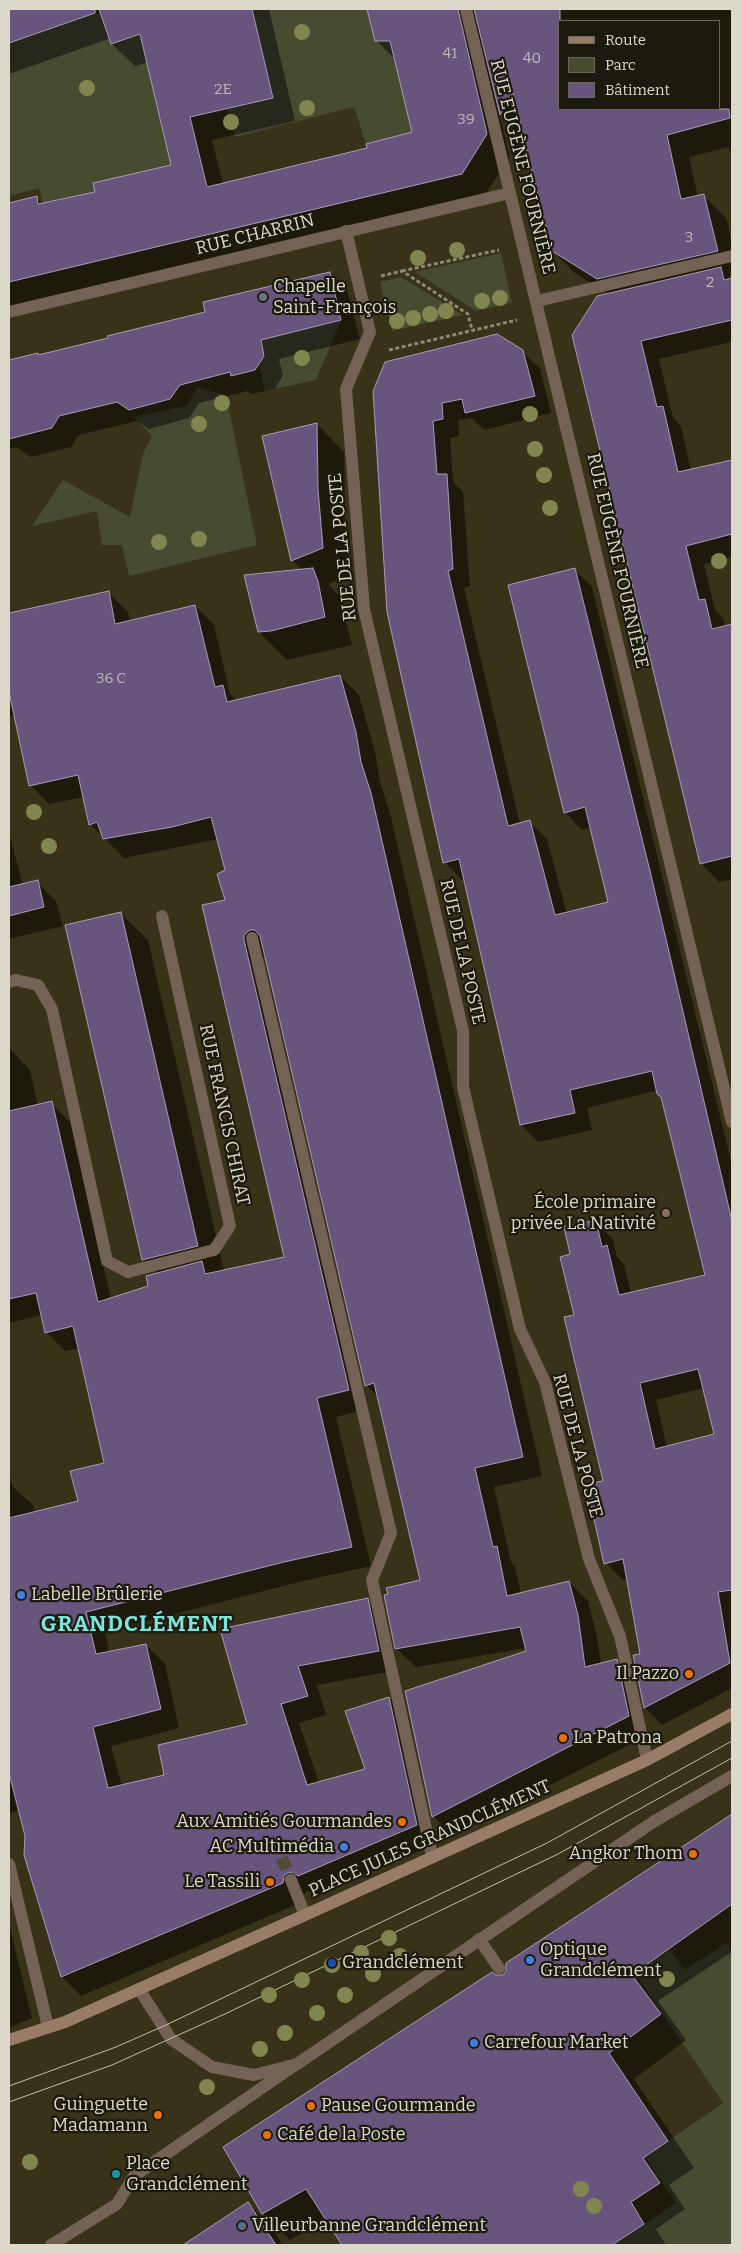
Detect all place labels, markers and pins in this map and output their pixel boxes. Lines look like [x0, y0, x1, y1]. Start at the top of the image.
place label: Chapelle Saint-François [273, 276, 396, 318]
marker: Chapelle Saint-François [257, 291, 269, 303]
place label: École primaire privée La Nativité [511, 1192, 656, 1234]
marker: École primaire privée La Nativité [660, 1207, 672, 1219]
place label: Labelle Brûlerie [31, 1584, 163, 1606]
marker: Labelle Brûlerie [15, 1589, 27, 1601]
place label: Il Pazzo [616, 1663, 679, 1685]
marker: Il Pazzo [683, 1668, 695, 1680]
place label: La Patrona [573, 1727, 662, 1749]
marker: La Patrona [557, 1732, 569, 1744]
place label: Aux Amitiés Gourmandes [176, 1811, 392, 1833]
marker: Aux Amitiés Gourmandes [396, 1816, 408, 1828]
place label: AC Multimédia [210, 1836, 334, 1858]
marker: AC Multimédia [338, 1841, 350, 1853]
place label: Angkor Thom [569, 1843, 683, 1865]
marker: Angkor Thom [687, 1848, 699, 1860]
place label: Le Tassili [184, 1871, 260, 1893]
marker: Le Tassili [264, 1876, 276, 1888]
place label: Optique Grandclément [540, 1939, 661, 1982]
place label: Grandclément [342, 1952, 463, 1974]
marker: Optique Grandclément [524, 1954, 536, 1966]
marker: Grandclément [326, 1957, 338, 1969]
place label: Carrefour Market [484, 2032, 628, 2054]
marker: Carrefour Market [468, 2037, 480, 2049]
place label: Guinguette Madamann [52, 2094, 148, 2136]
place label: Pause Gourmande [321, 2095, 476, 2117]
marker: Pause Gourmande [305, 2100, 317, 2112]
marker: Guinguette Madamann [152, 2109, 164, 2121]
place label: Café de la Poste [277, 2124, 406, 2146]
marker: Café de la Poste [261, 2129, 273, 2141]
place label: Place Grandclément [126, 2153, 247, 2196]
marker: Place Grandclément [110, 2168, 122, 2180]
place label: Villeurbanne Grandclément [252, 2215, 486, 2237]
marker: Villeurbanne Grandclément [236, 2220, 248, 2232]

